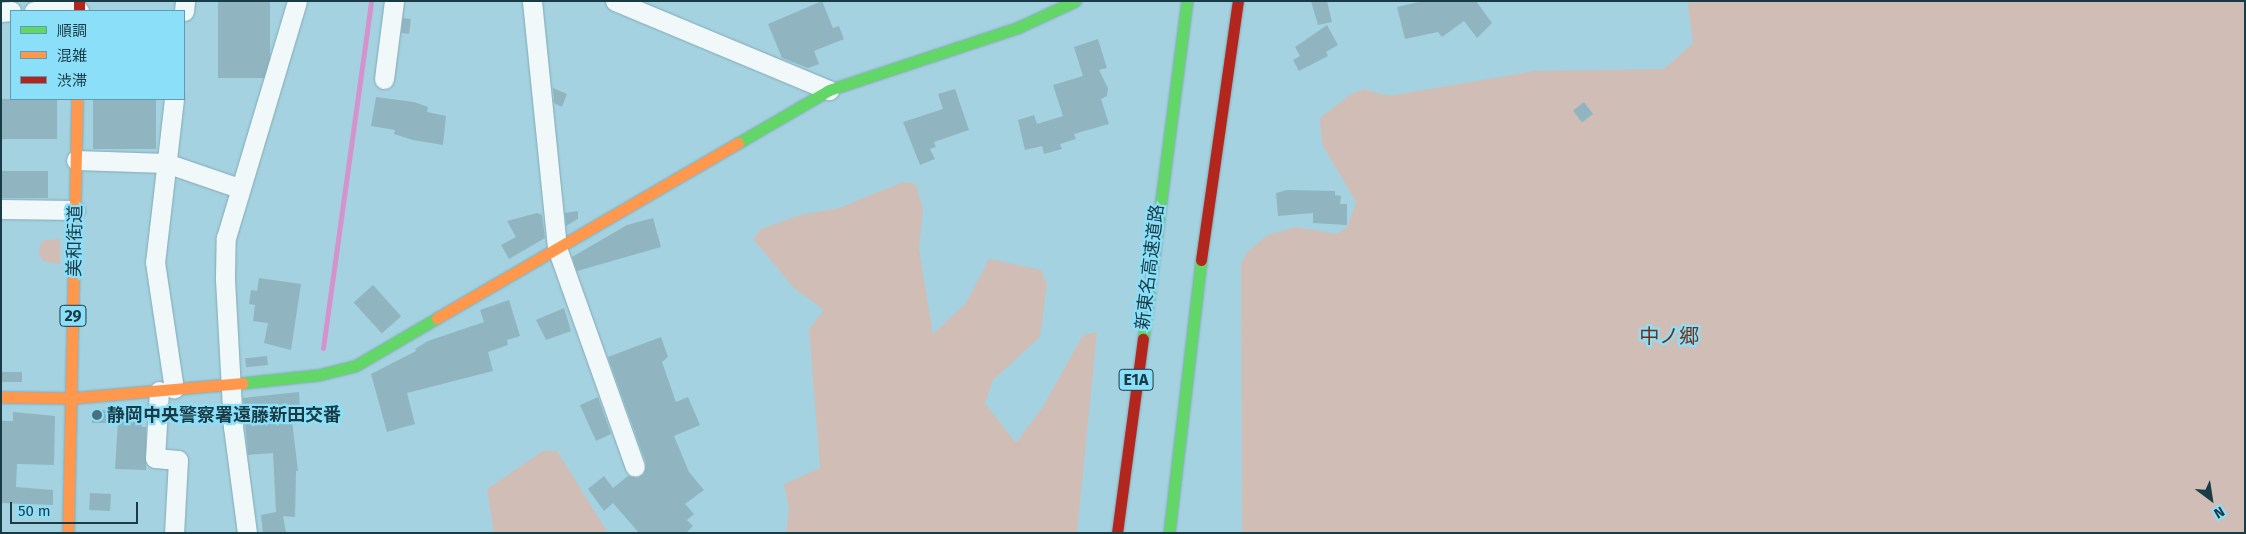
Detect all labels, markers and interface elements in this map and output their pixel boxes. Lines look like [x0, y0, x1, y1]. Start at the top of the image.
legend [10, 10, 185, 100]
text: 順調 [57, 22, 87, 40]
text: 混雑 [57, 47, 87, 65]
text: 渋滞 [57, 72, 87, 90]
street label: 新東名高速道路 [1132, 203, 1168, 331]
street label: 美和街道 [64, 205, 86, 277]
road number: 29 [59, 302, 87, 330]
district label: 中ノ郷 [1639, 324, 1699, 348]
road number: E1A [1118, 366, 1154, 394]
place label: 静岡中央警察署遠藤新田交番 [107, 404, 341, 426]
marker: 静岡中央警察署遠藤新田交番 [91, 409, 103, 421]
north arrow [2186, 474, 2236, 524]
scale bar [12, 492, 140, 524]
text: 50 m [18, 502, 51, 520]
text: N [2211, 503, 2227, 522]

